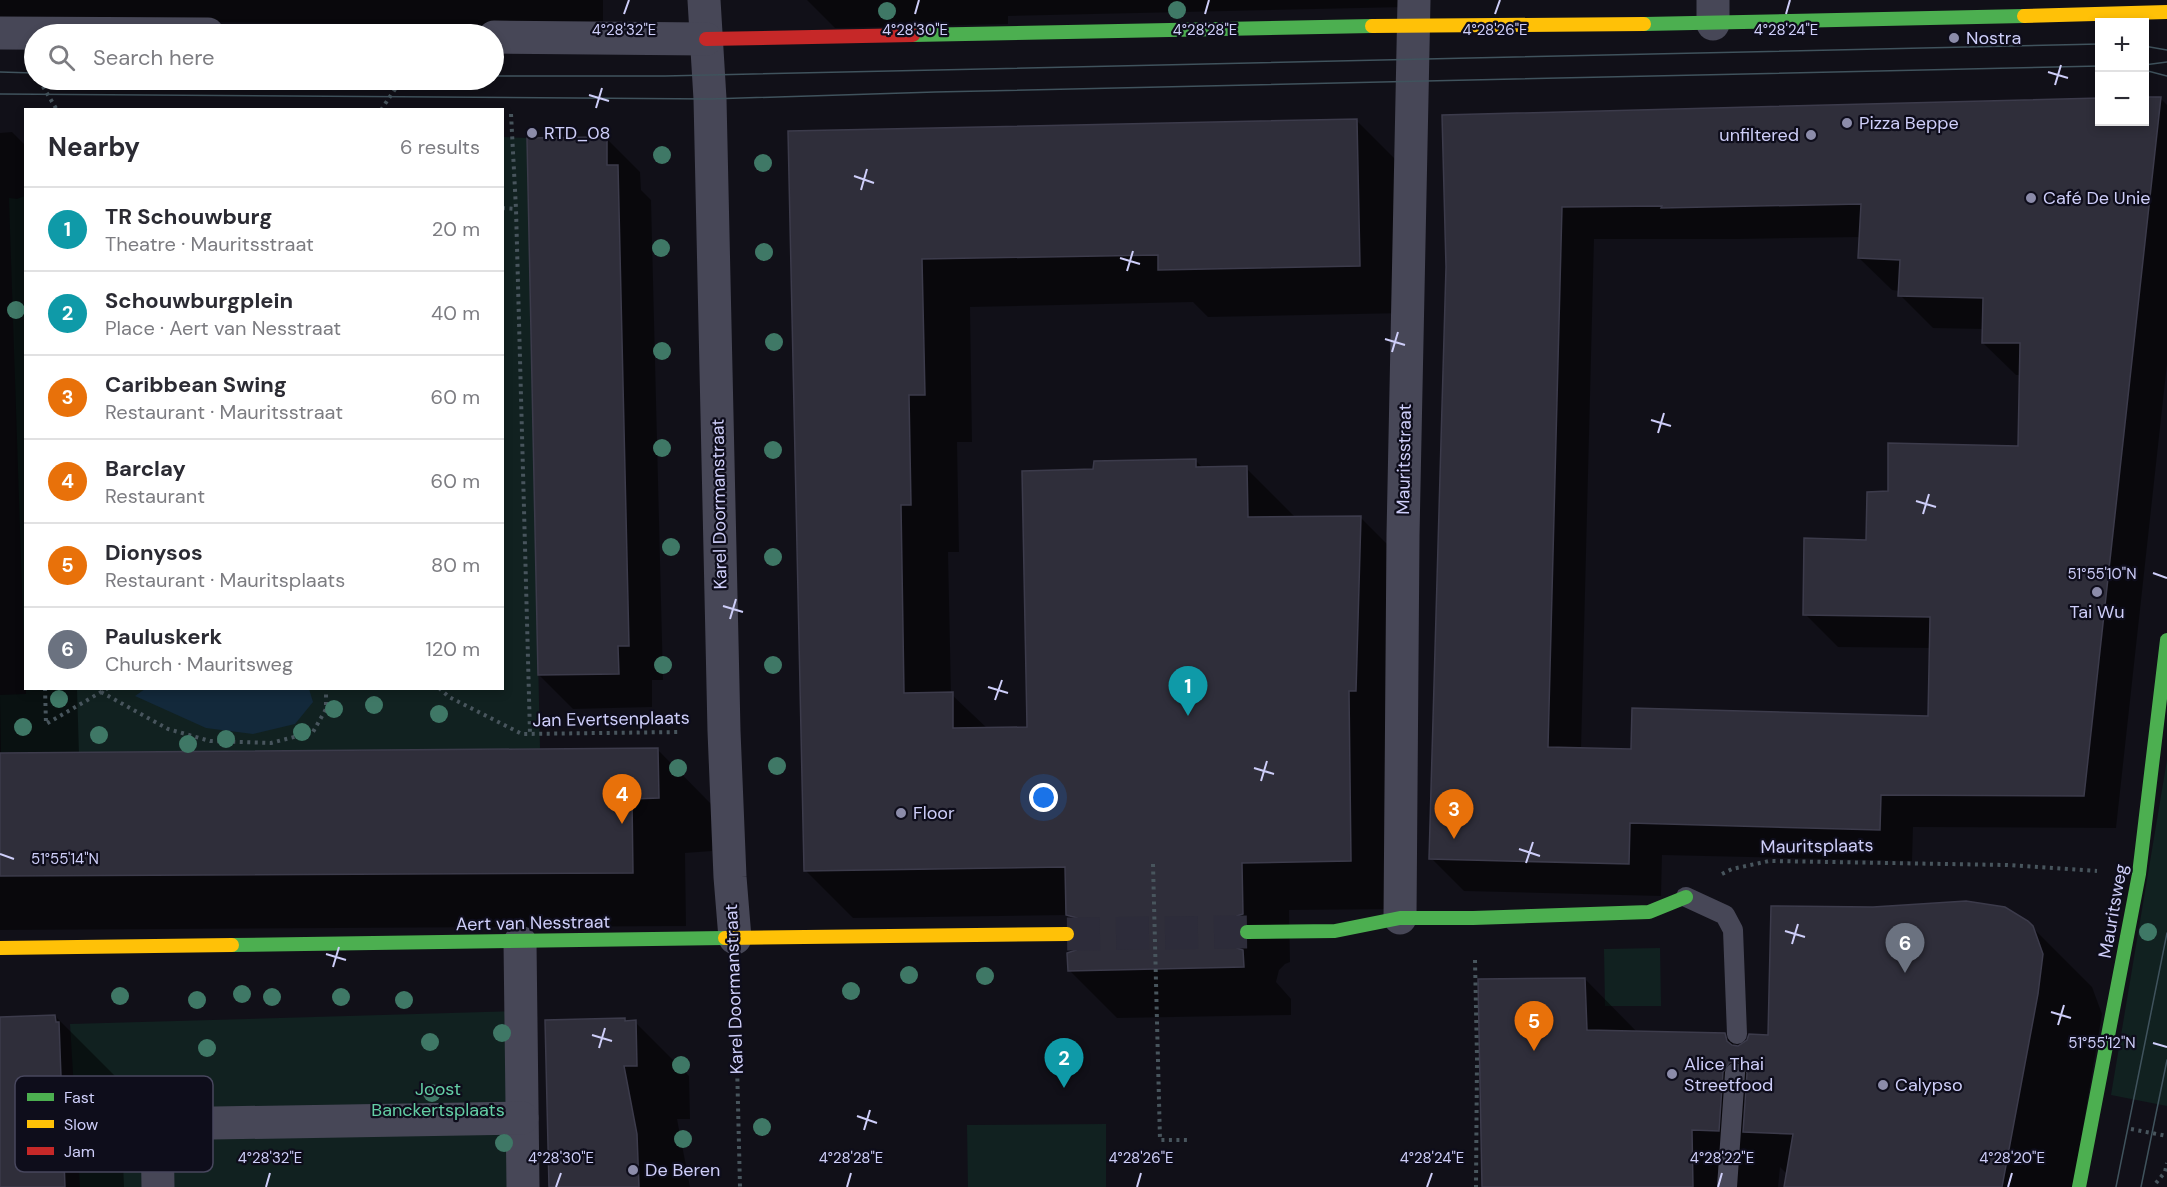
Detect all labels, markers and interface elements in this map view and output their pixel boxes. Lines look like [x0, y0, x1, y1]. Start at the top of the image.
map controls [2095, 18, 2149, 126]
button: + [2095, 18, 2149, 72]
text: 4°28'32"E [592, 20, 656, 40]
text: 4°28'30"E [882, 20, 948, 40]
text: 4°28'28"E [1173, 20, 1237, 40]
text: 4°28'26"E [1462, 20, 1528, 40]
text: 4°28'24"E [1754, 20, 1818, 40]
search box [24, 24, 504, 90]
place label: Nostra [1966, 26, 2021, 50]
marker: Nostra [1947, 31, 1961, 45]
icon: search [45, 41, 78, 74]
text: Search here [93, 43, 214, 72]
button: − [2095, 72, 2149, 126]
place label: Pizza Beppe [1859, 111, 1959, 135]
marker: Pizza Beppe [1840, 116, 1854, 130]
place label: RTD_08 [544, 121, 610, 145]
place label: unfiltered [1719, 123, 1799, 147]
marker: RTD_08 [525, 126, 539, 140]
marker: unfiltered [1804, 128, 1818, 142]
text: Nearby [48, 130, 140, 164]
text: 6 results [400, 134, 480, 160]
place label: Café De Unie [2043, 186, 2151, 210]
marker: Café De Unie [2024, 191, 2038, 205]
text: TR Schouwburg [105, 202, 272, 231]
text: 1 [64, 216, 71, 242]
text: 20 m [432, 216, 480, 242]
text: Theatre · Mauritsstraat [105, 231, 314, 257]
text: Schouwburgplein [105, 286, 293, 315]
text: 2 [62, 300, 73, 326]
text: 40 m [431, 300, 480, 326]
text: Place · Aert van Nesstraat [105, 315, 341, 341]
text: Caribbean Swing [105, 370, 287, 399]
text: 3 [61, 384, 74, 410]
text: 60 m [431, 384, 480, 410]
text: Restaurant · Mauritsstraat [105, 399, 343, 425]
street label: Mauritsstraat [1391, 403, 1417, 515]
street label: Karel Doormanstraat [706, 419, 732, 589]
text: Barclay [105, 454, 186, 483]
text: 4 [61, 468, 74, 494]
text: 60 m [431, 468, 480, 494]
text: Restaurant [105, 483, 205, 509]
text: Dionysos [105, 538, 203, 567]
text: 5 [61, 552, 74, 578]
text: 80 m [431, 552, 480, 578]
text: 51°55'10"N [2067, 564, 2137, 584]
text: Restaurant · Mauritsplaats [105, 567, 345, 593]
marker: Tai Wu [2090, 585, 2104, 599]
place label: Tai Wu [2069, 600, 2125, 624]
text: Pauluskerk [105, 622, 222, 651]
text: 6 [61, 636, 74, 662]
text: 120 m [426, 636, 480, 662]
text: Church · Mauritsweg [105, 651, 293, 677]
pin: 1 [1168, 666, 1208, 716]
street label: Jan Evertsenplaats [532, 706, 690, 732]
pin: 4 [602, 774, 642, 824]
your location [1029, 783, 1058, 812]
pin: 3 [1434, 790, 1474, 839]
place label: Floor [913, 801, 955, 825]
marker: Floor [894, 806, 908, 820]
street label: Mauritsplaats [1760, 833, 1874, 859]
text: 51°55'14"N [31, 849, 99, 869]
street label: Mauritsweg [2093, 862, 2133, 960]
street label: Karel Doormanstraat [719, 903, 749, 1075]
street label: Aert van Nesstraat [456, 910, 610, 936]
pin: 6 [1886, 924, 1924, 973]
pin: 5 [1514, 1002, 1553, 1051]
text: 51°55'12"N [2068, 1033, 2136, 1053]
pin: 2 [1044, 1038, 1084, 1088]
place label: Alice Thai Streetfood [1684, 1052, 1773, 1097]
marker: Alice Thai Streetfood [1665, 1067, 1679, 1081]
place label: Calypso [1895, 1073, 1963, 1097]
legend [15, 1076, 213, 1172]
park label: Joost Banckertsplaats [371, 1077, 505, 1122]
marker: Calypso [1876, 1078, 1890, 1092]
text: Fast [64, 1087, 95, 1108]
text: Slow [64, 1114, 98, 1135]
text: Jam [64, 1141, 95, 1162]
text: 4°28'32"E [238, 1148, 302, 1168]
text: 4°28'30"E [528, 1148, 594, 1168]
text: 4°28'28"E [819, 1148, 883, 1168]
text: 4°28'26"E [1108, 1148, 1174, 1168]
text: 4°28'24"E [1400, 1148, 1464, 1168]
text: 4°28'22"E [1690, 1148, 1754, 1168]
text: 4°28'20"E [1979, 1148, 2045, 1168]
place label: De Beren [645, 1158, 720, 1182]
marker: De Beren [626, 1163, 640, 1177]

